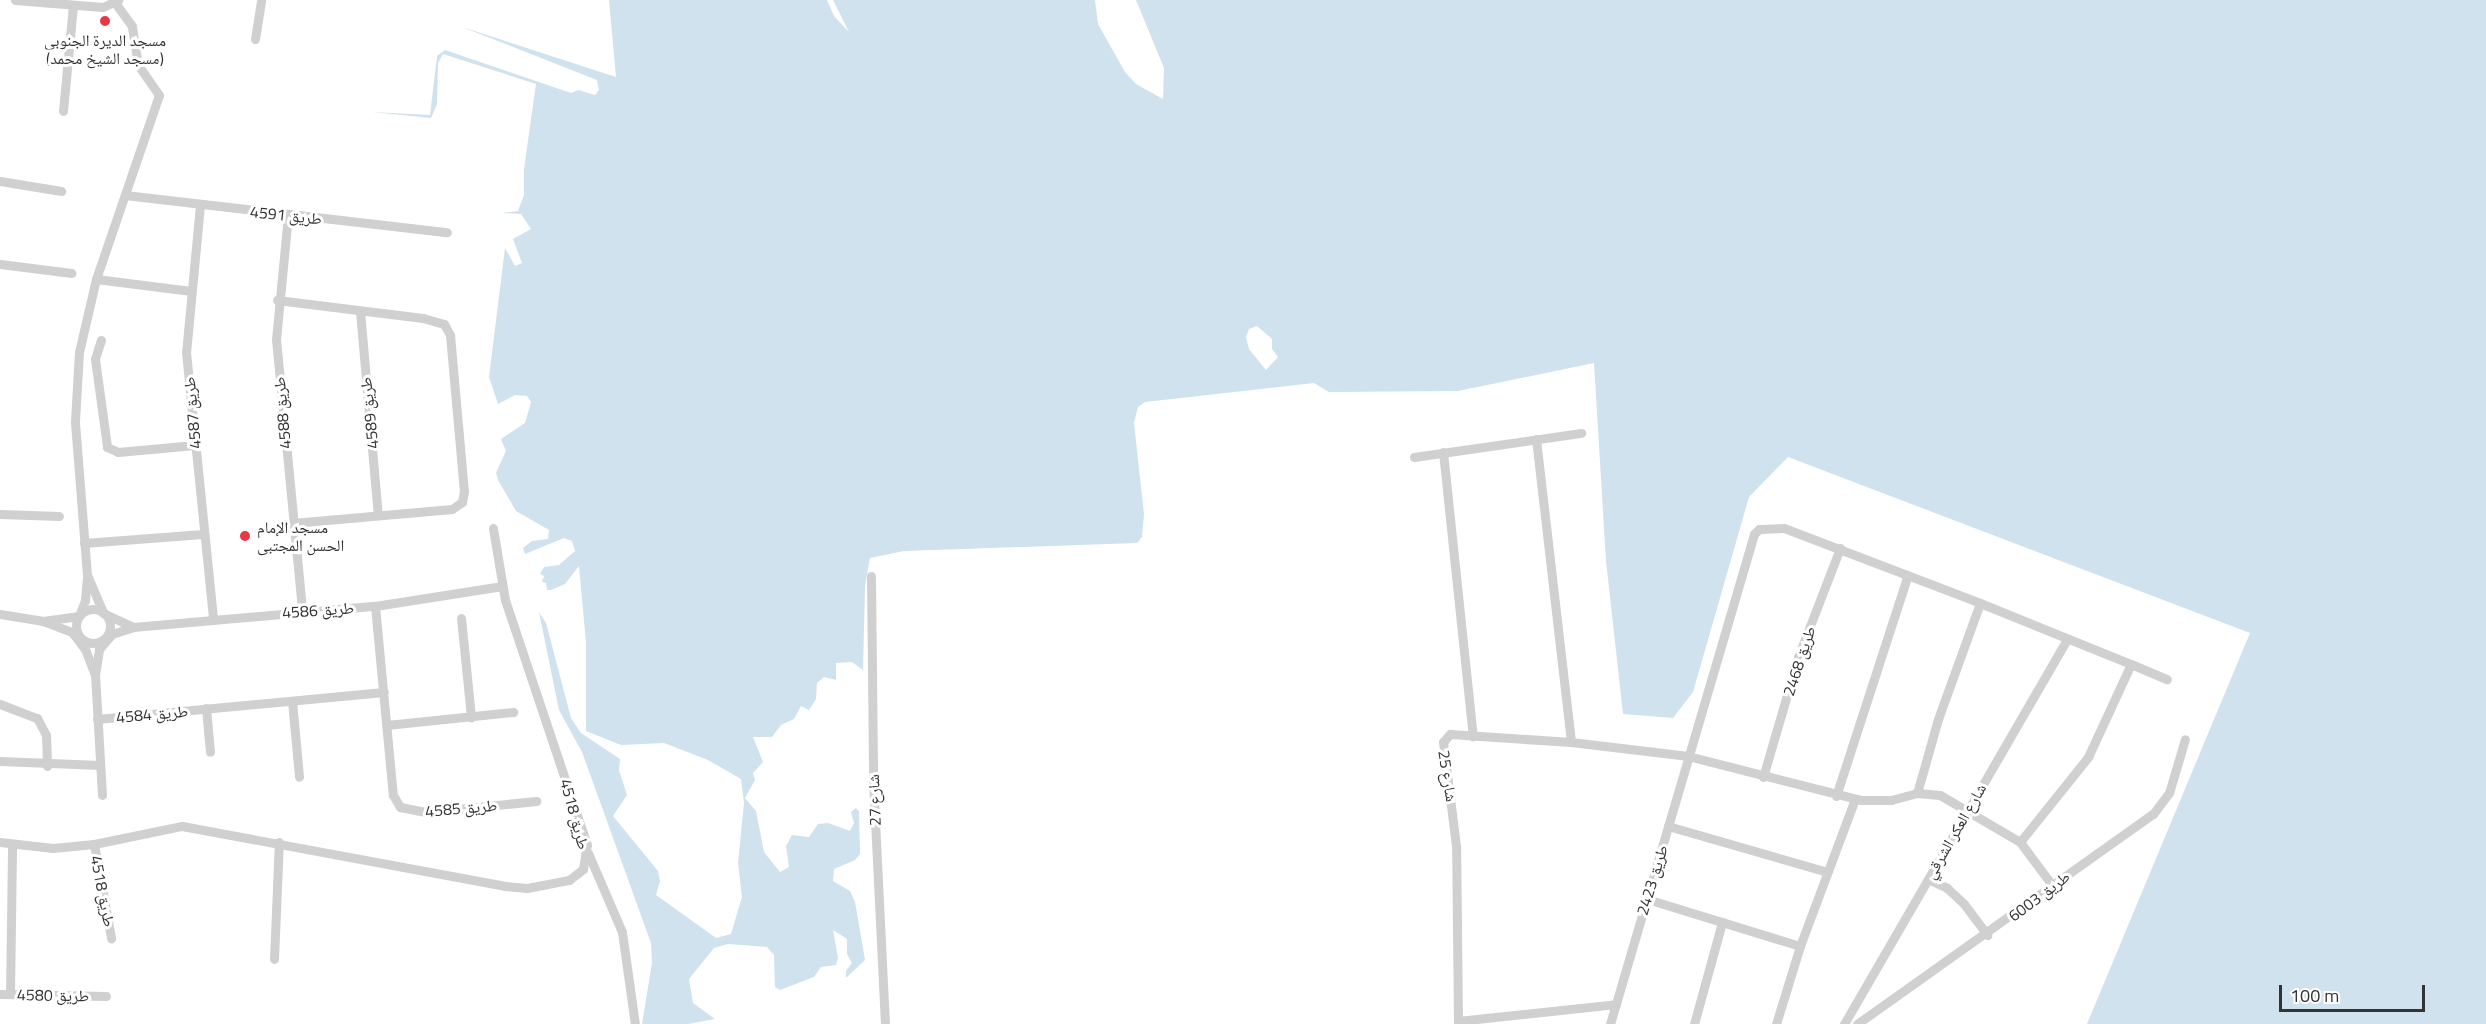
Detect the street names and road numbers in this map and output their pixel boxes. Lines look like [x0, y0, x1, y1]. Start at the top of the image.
street label: طريق 4591 [249, 202, 323, 228]
street label: طريق 4587 [179, 376, 205, 450]
street label: طريق 4588 [269, 376, 295, 450]
street label: طريق 4589 [356, 376, 382, 450]
street label: طريق 4586 [281, 598, 355, 622]
street label: طريق 2468 [1779, 624, 1819, 698]
street label: طريق 4584 [115, 701, 189, 727]
street label: شارع 25 [1434, 749, 1462, 803]
street label: شارع 27 [864, 774, 884, 826]
street label: طريق 4518 [556, 777, 594, 851]
street label: شارع العكر الشرقي [1920, 780, 1990, 882]
street label: طريق 4585 [424, 795, 498, 821]
street label: طريق 2423 [1632, 843, 1672, 917]
street label: طريق 4518 [87, 854, 119, 928]
street label: طريق 6003 [2004, 867, 2074, 925]
street label: طريق 4580 [17, 985, 89, 1005]

